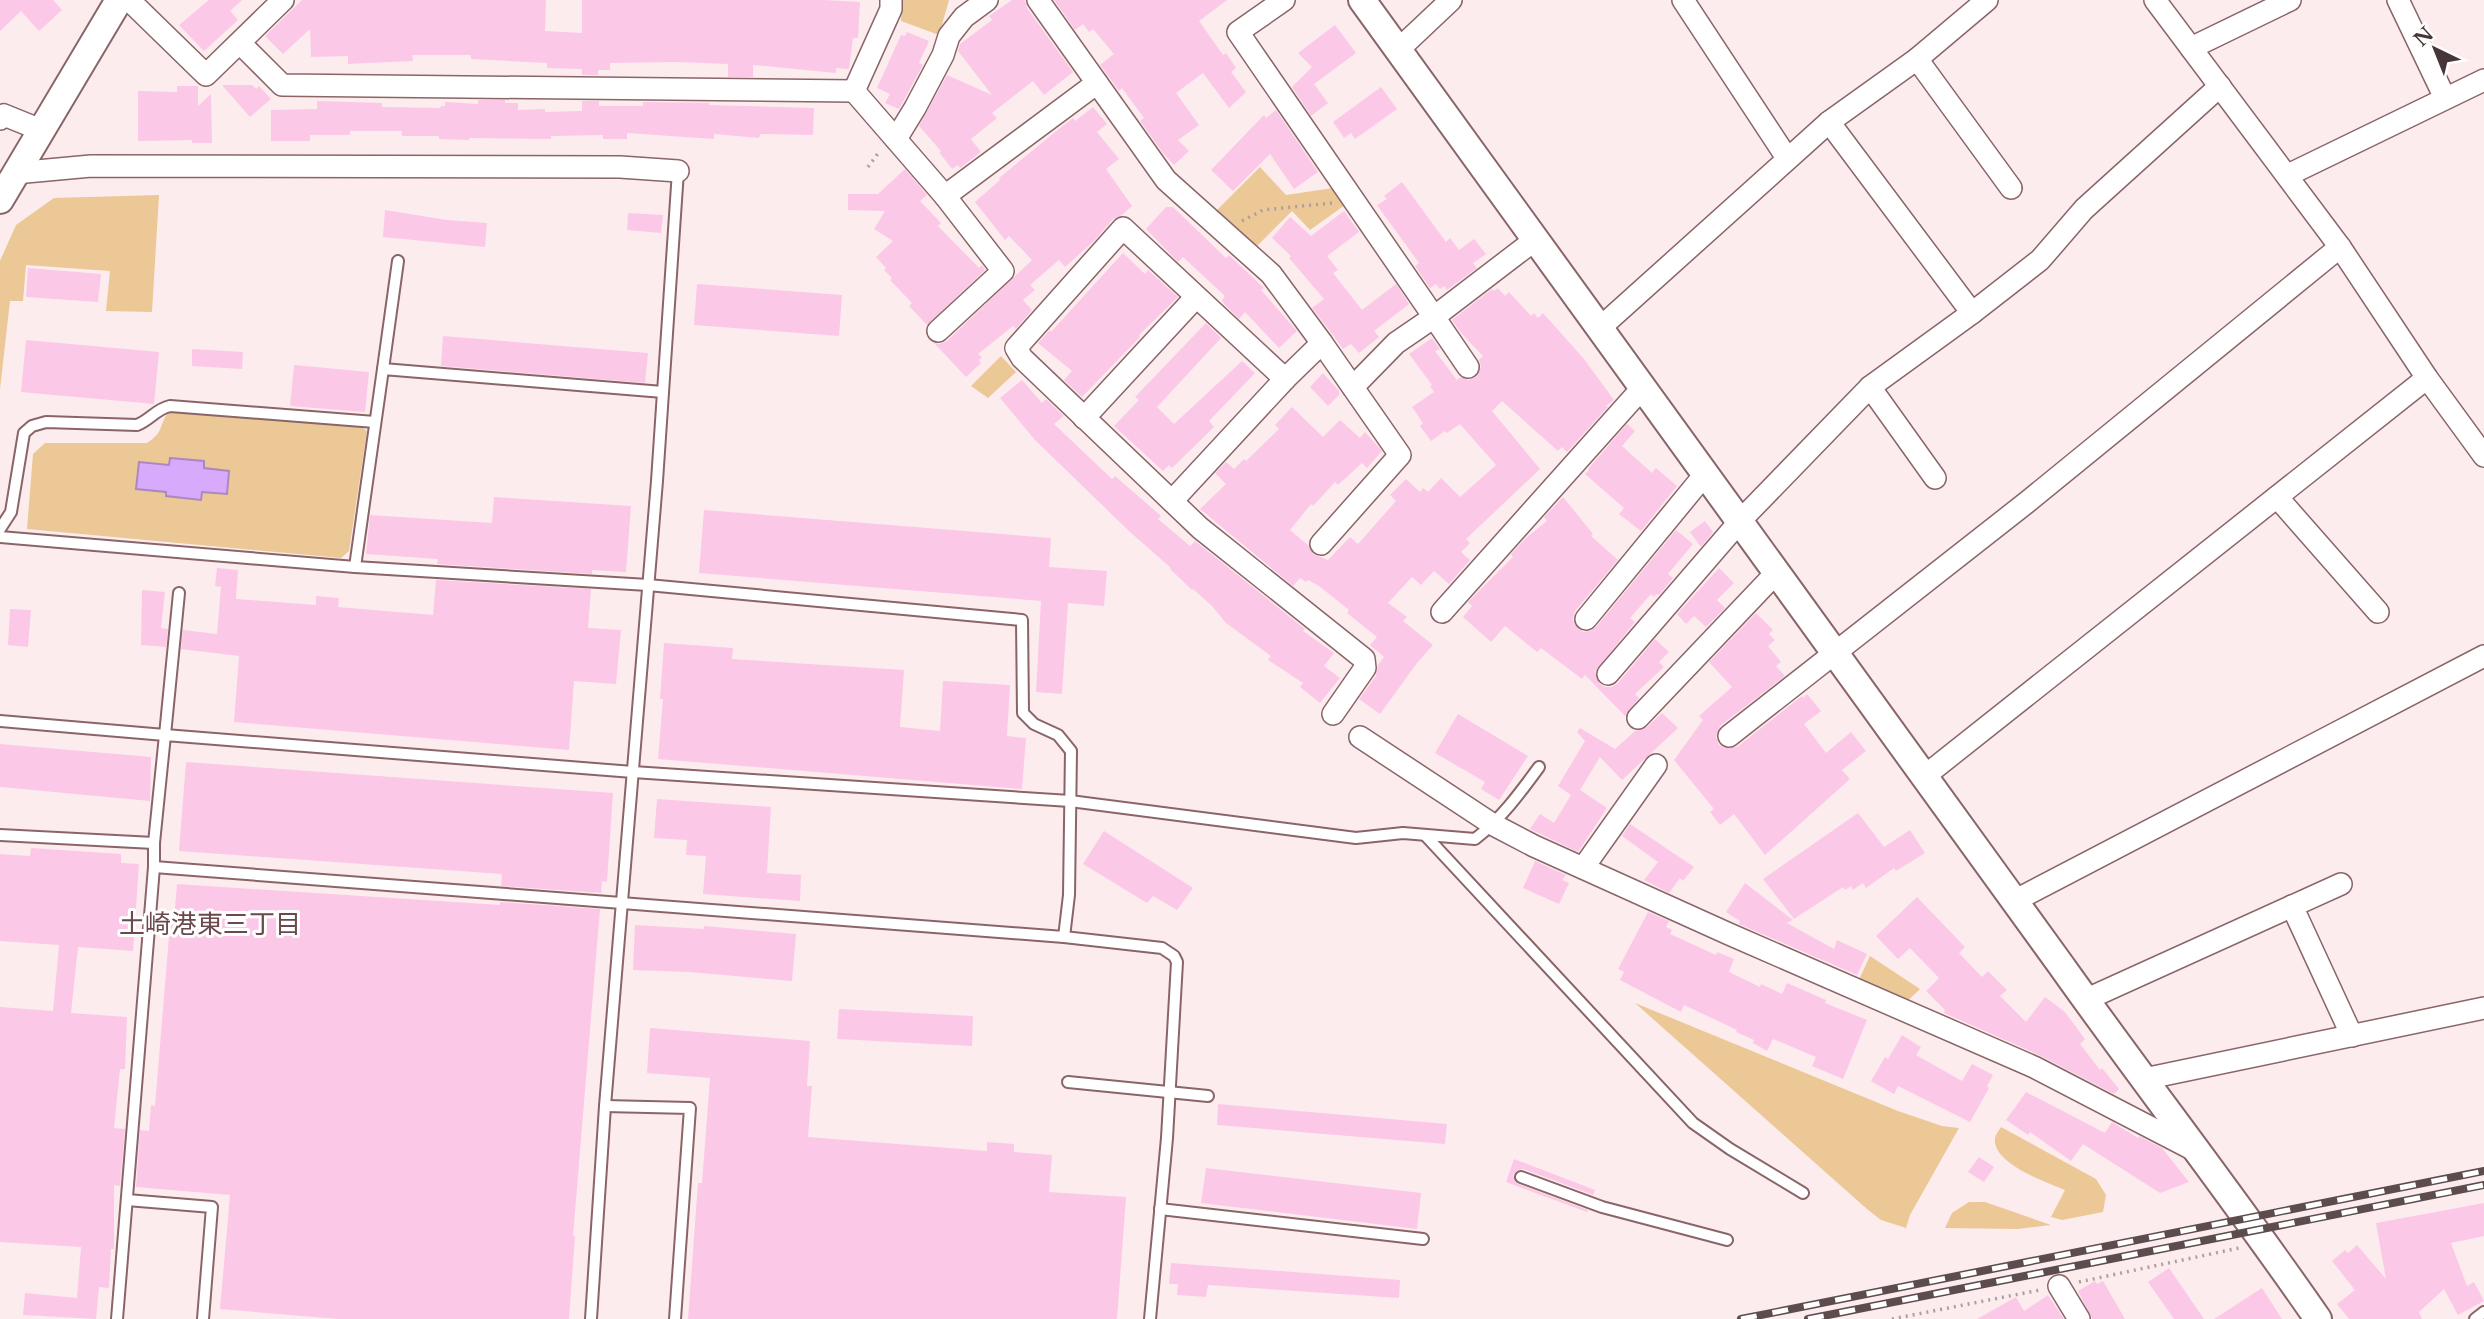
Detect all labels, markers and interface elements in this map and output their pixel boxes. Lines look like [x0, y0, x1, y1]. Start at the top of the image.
north arrow [2400, 14, 2470, 84]
text: N [2409, 22, 2438, 51]
district label: 土崎港東三丁目 [119, 908, 301, 940]

